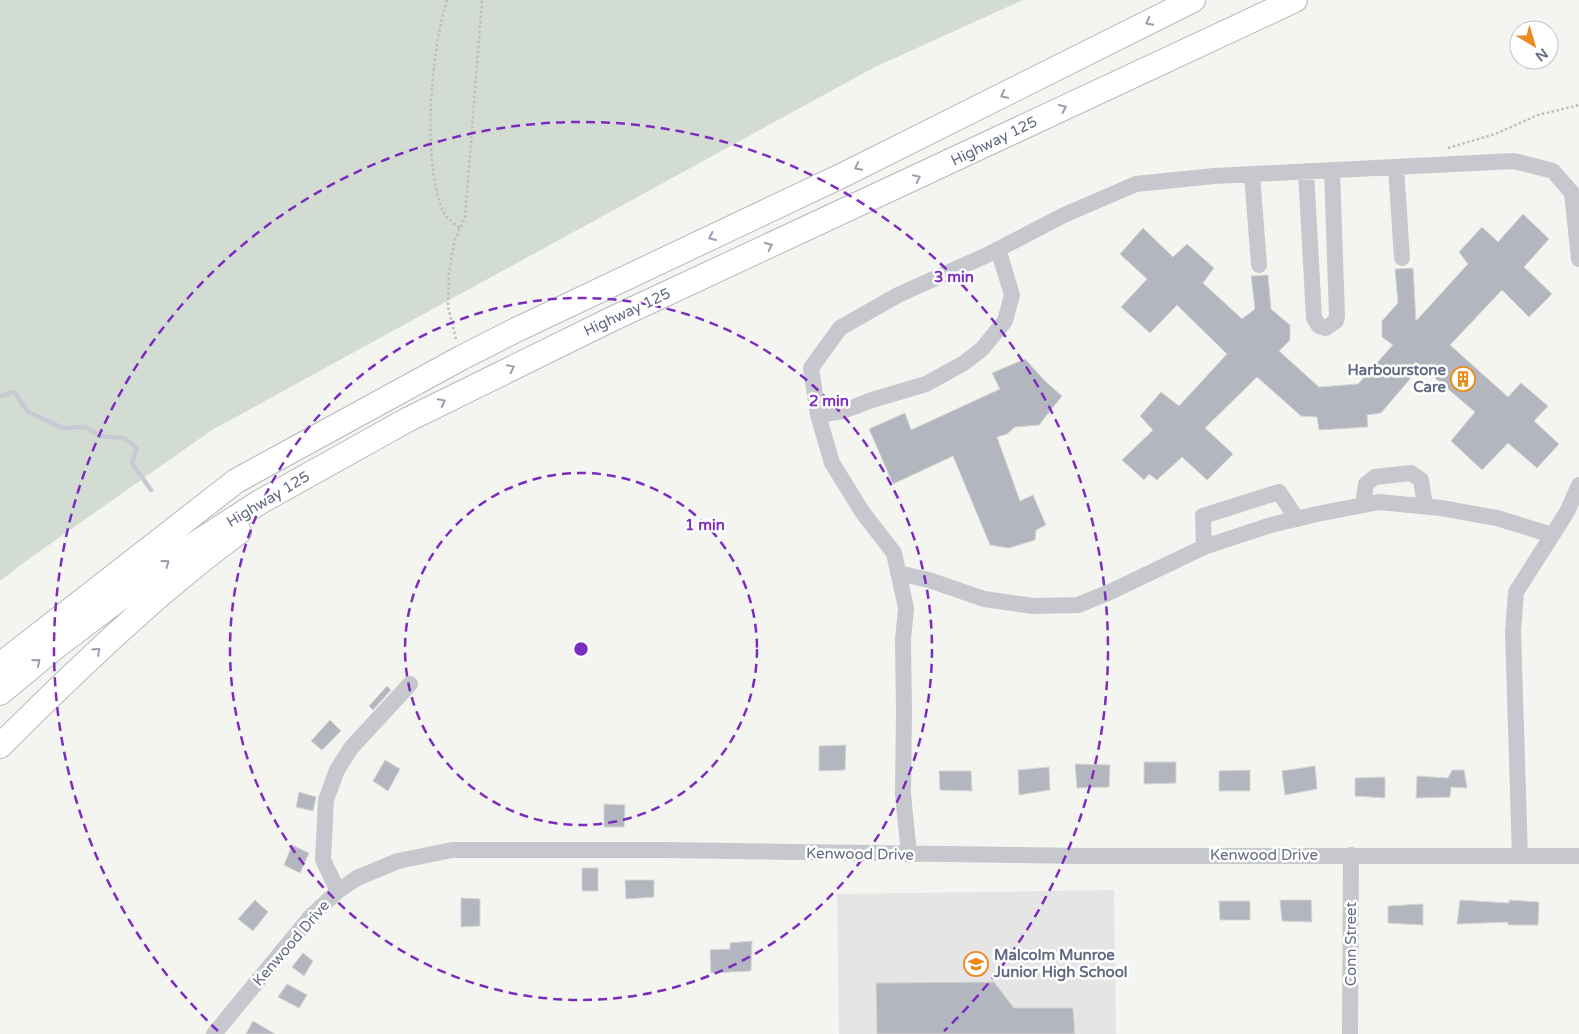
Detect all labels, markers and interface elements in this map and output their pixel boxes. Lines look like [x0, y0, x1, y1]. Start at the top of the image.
one-way arrow [1145, 16, 1154, 26]
north arrow [1509, 20, 1559, 70]
text: N [1532, 45, 1551, 65]
one-way arrow [1000, 88, 1009, 99]
one-way arrow [1058, 104, 1067, 114]
street label: Highway 125 [948, 112, 1040, 170]
one-way arrow [855, 161, 864, 171]
one-way arrow [911, 174, 920, 184]
one-way arrow [708, 231, 717, 241]
one-way arrow [764, 242, 773, 253]
text: 3 min [934, 268, 974, 286]
street label: Highway 125 [581, 284, 673, 340]
place label: Harbourstone Care [1348, 361, 1447, 396]
one-way arrow [506, 363, 515, 374]
building icon: Harbourstone Care [1450, 366, 1476, 392]
text: 2 min [809, 392, 849, 410]
one-way arrow [437, 398, 446, 408]
street label: Highway 125 [223, 467, 313, 531]
text: 1 min [685, 516, 725, 534]
one-way arrow [160, 560, 169, 568]
centre of rings [572, 640, 590, 658]
one-way arrow [92, 648, 101, 657]
one-way arrow [32, 658, 41, 667]
street label: Kenwood Drive [806, 844, 914, 864]
street label: Kenwood Drive [1210, 846, 1318, 864]
street label: Kenwood Drive [249, 896, 333, 990]
street label: Conn Street [1342, 902, 1360, 986]
place label: Malcolm Munroe Junior High School [993, 946, 1128, 982]
school or university icon: Malcolm Munroe Junior High School [963, 951, 989, 977]

